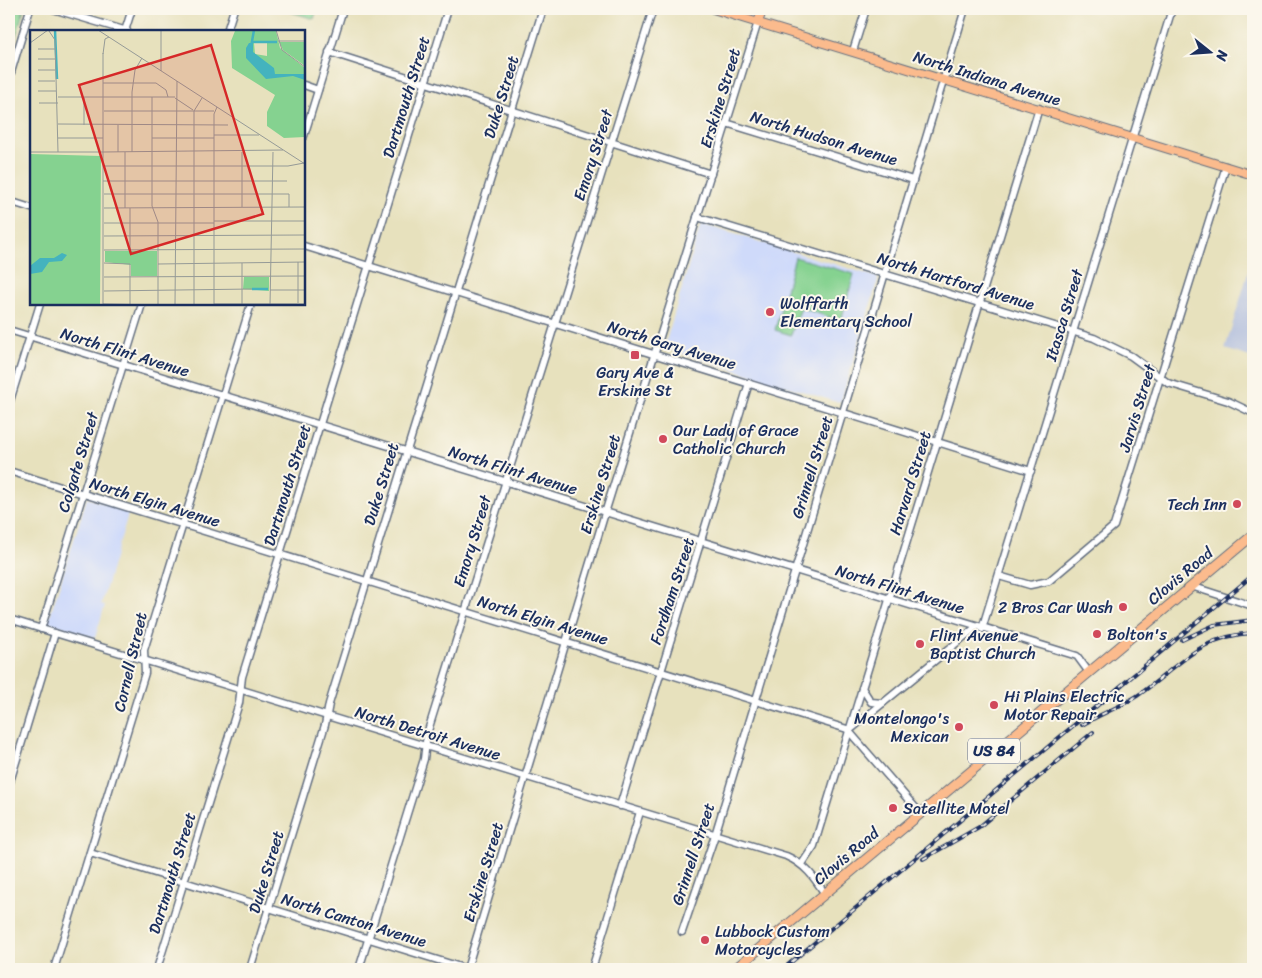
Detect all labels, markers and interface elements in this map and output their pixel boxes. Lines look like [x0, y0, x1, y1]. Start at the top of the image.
north arrow [1184, 28, 1234, 78]
inset map [30, 30, 305, 305]
street label: Dartmouth Street [374, 32, 438, 162]
street label: North Indiana Avenue [910, 42, 1065, 114]
street label: Erskine Street [691, 44, 749, 152]
text: N [1208, 46, 1236, 64]
street label: Duke Street [475, 52, 527, 142]
street label: North Hudson Avenue [747, 102, 902, 174]
street label: Emory Street [565, 105, 622, 205]
street label: North Hartford Avenue [874, 243, 1039, 319]
street label: Itasca Street [1036, 265, 1092, 366]
place label: Wolffarth Elementary School [780, 289, 912, 336]
marker: Wolffarth Elementary School [764, 306, 776, 318]
street label: North Gary Avenue [604, 312, 740, 378]
street label: North Flint Avenue [57, 319, 193, 385]
marker: Gary Ave & Erskine St [629, 349, 641, 361]
place label: Gary Ave & Erskine St [596, 358, 674, 405]
street label: Jarvis Street [1110, 360, 1164, 457]
street label: Colgate Street [49, 408, 107, 516]
street label: Grinnell Street [783, 412, 841, 522]
place label: Our Lady of Grace Catholic Church [673, 416, 799, 463]
street label: Dartmouth Street [255, 420, 319, 550]
street label: Harvard Street [880, 427, 940, 539]
street label: Erskine Street [571, 430, 629, 538]
marker: Our Lady of Grace Catholic Church [657, 433, 669, 445]
street label: North Flint Avenue [445, 437, 581, 503]
street label: Duke Street [355, 439, 407, 529]
street label: North Elgin Avenue [86, 468, 224, 536]
place label: Tech Inn [1167, 490, 1227, 519]
street label: Emory Street [444, 491, 500, 591]
marker: Tech Inn [1231, 498, 1243, 510]
street label: Fordham Street [641, 534, 703, 648]
street label: Clovis Road [1140, 538, 1221, 613]
street label: North Flint Avenue [832, 556, 968, 622]
street label: North Elgin Avenue [474, 586, 612, 654]
place label: 2 Bros Car Wash [998, 593, 1113, 622]
marker: 2 Bros Car Wash [1117, 601, 1129, 613]
street label: Cornell Street [104, 609, 156, 715]
place label: Bolton's [1107, 620, 1168, 649]
place label: Flint Avenue Baptist Church [930, 621, 1036, 668]
marker: Bolton's [1091, 628, 1103, 640]
marker: Flint Avenue Baptist Church [914, 638, 926, 650]
place label: Hi Plains Electric Motor Repair [1004, 682, 1125, 729]
street label: North Detroit Avenue [351, 697, 505, 769]
marker: Hi Plains Electric Motor Repair [988, 699, 1000, 711]
place label: Montelongo's Mexican [854, 704, 949, 751]
marker: Montelongo's Mexican [953, 721, 965, 733]
road number: US 84 [968, 738, 1020, 764]
place label: Satellite Motel [903, 794, 1010, 823]
street label: Grinnell Street [663, 799, 723, 909]
marker: Satellite Motel [887, 802, 899, 814]
street label: Dartmouth Street [140, 808, 204, 938]
street label: Erskine Street [454, 818, 512, 926]
street label: Clovis Road [806, 818, 887, 893]
street label: Duke Street [240, 827, 292, 917]
street label: North Canton Avenue [278, 884, 431, 956]
place label: Lubbock Custom Motorcycles [715, 917, 830, 964]
marker: Lubbock Custom Motorcycles [699, 934, 711, 946]

